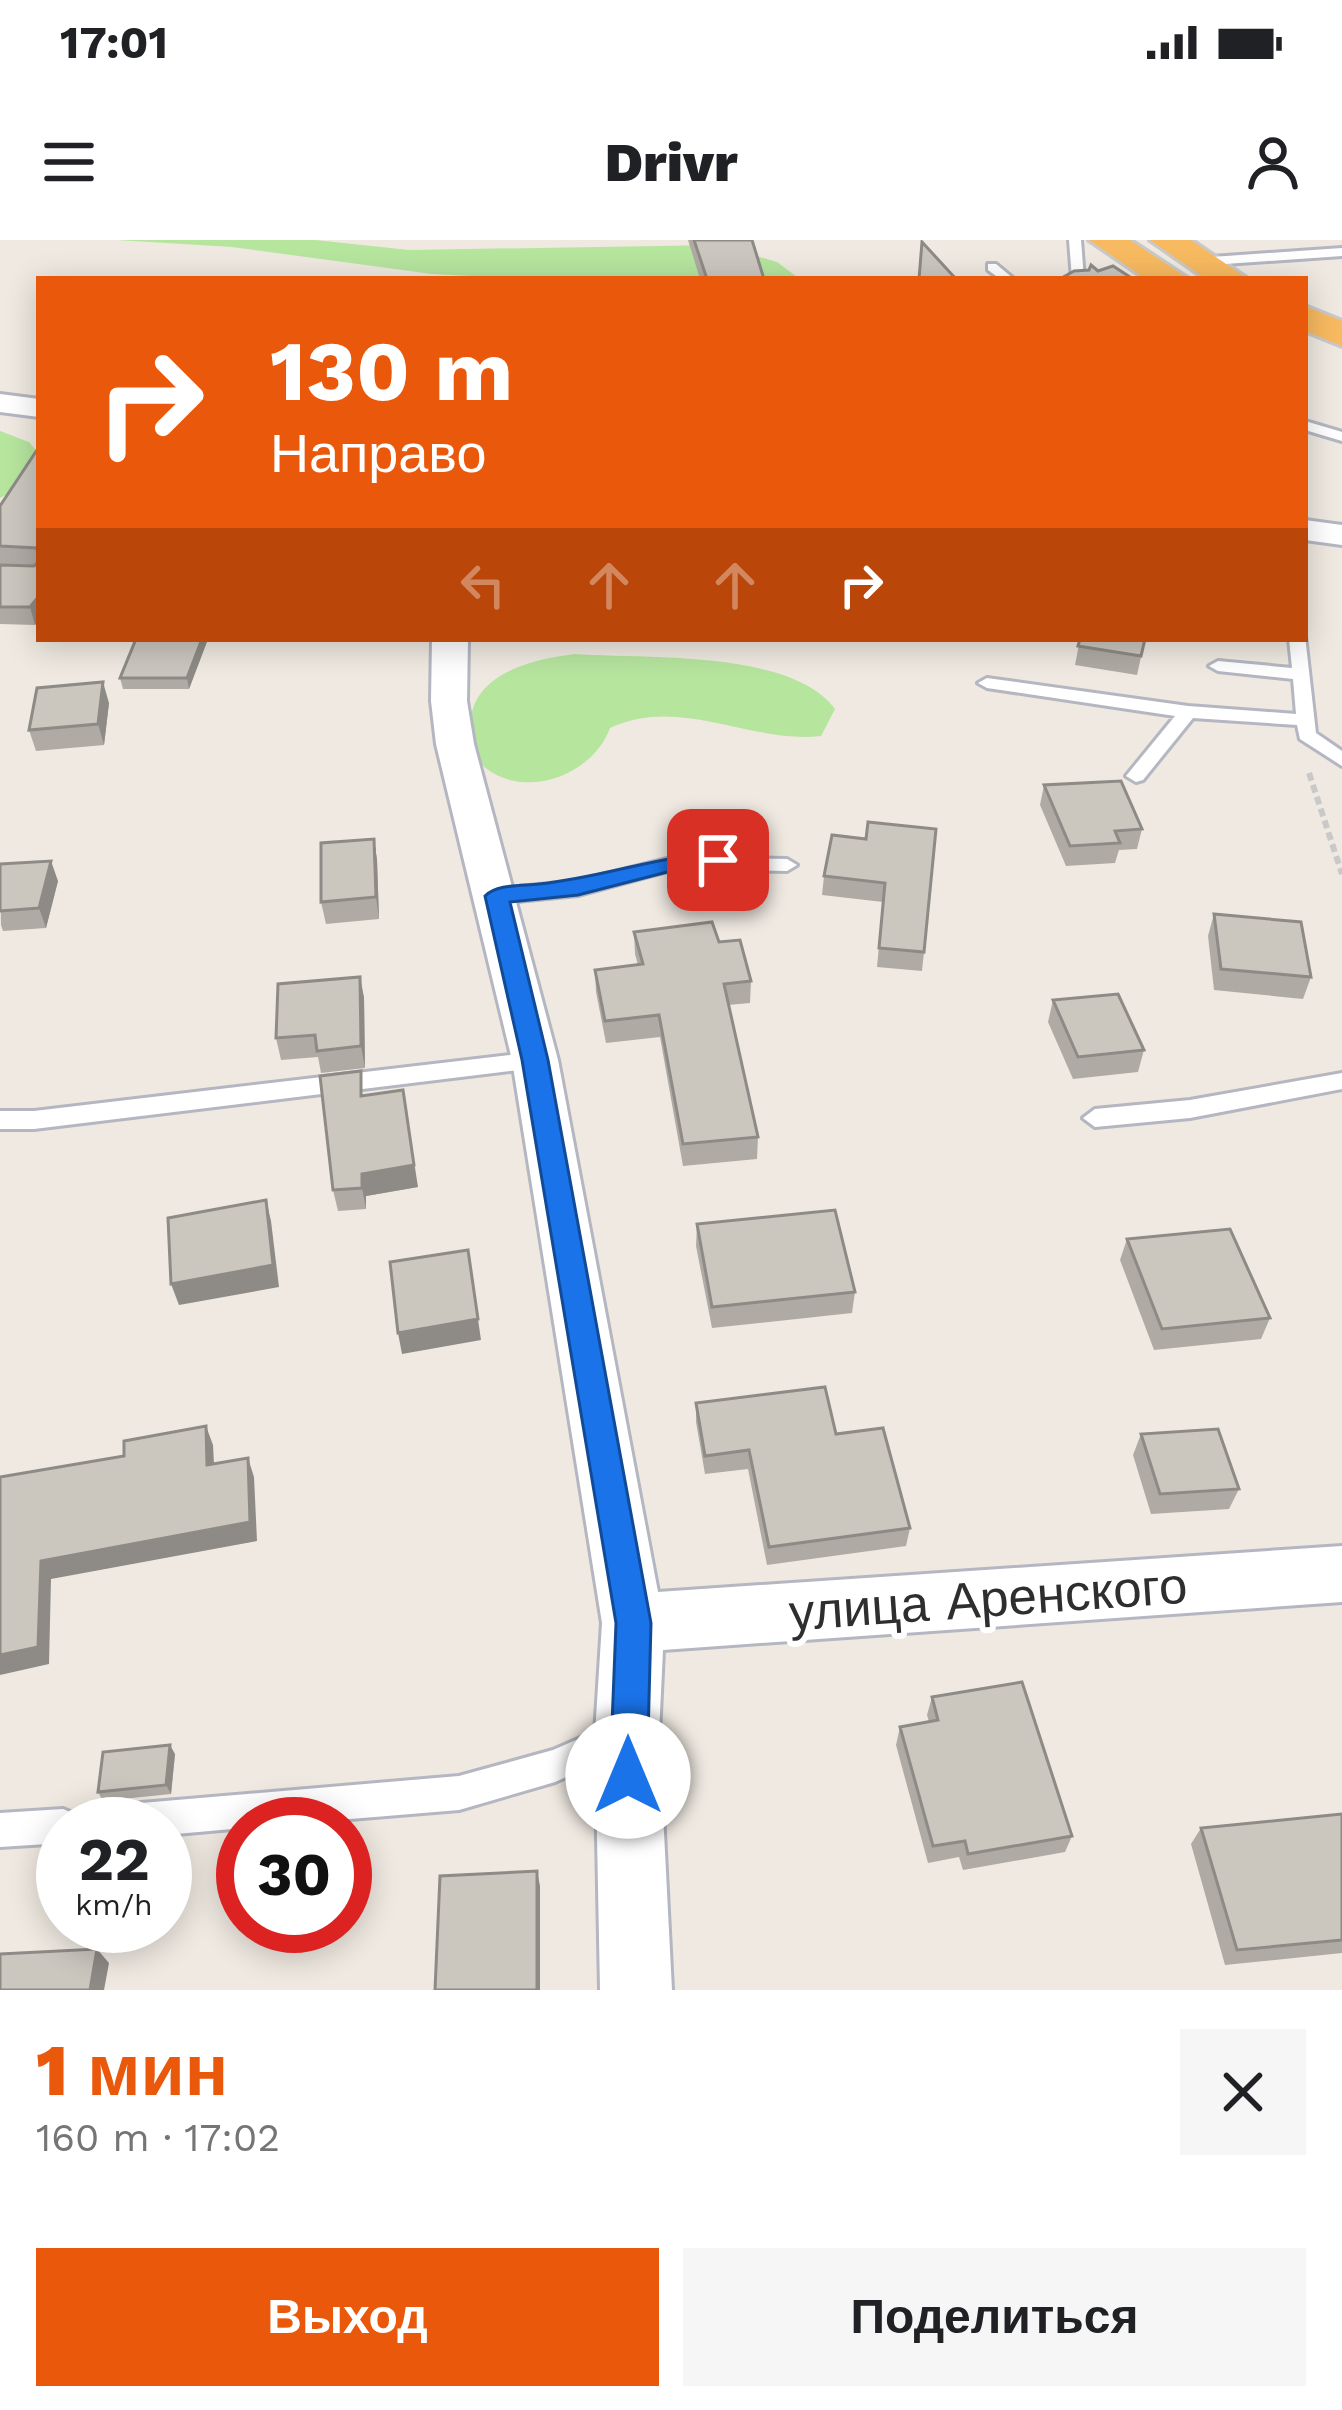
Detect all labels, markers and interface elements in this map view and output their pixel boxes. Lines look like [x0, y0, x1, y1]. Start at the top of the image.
text: 17:01 [60, 16, 168, 69]
icon: menu [36, 129, 102, 195]
icon: person [1240, 129, 1306, 195]
text: Drivr [604, 131, 738, 194]
text: 130 m [270, 322, 513, 420]
icon: right [72, 324, 228, 480]
text: Направо [270, 422, 486, 485]
icon: left [450, 552, 516, 618]
icon: ahead [576, 552, 642, 618]
icon: ahead [702, 552, 768, 618]
icon: right [828, 552, 894, 618]
pin [667, 809, 769, 911]
icon: arrive [685, 827, 751, 893]
street label: улица Аренского [787, 1556, 1189, 1642]
position arrow [565, 1713, 691, 1839]
speed limit sign: 30 [216, 1797, 372, 1953]
text: 22 [78, 1824, 150, 1895]
text: km/h [75, 1887, 153, 1922]
text: 1 мин [36, 2028, 228, 2112]
button: close [1180, 2029, 1306, 2155]
text: 160 m · 17:02 [36, 2115, 280, 2160]
button: Выход [36, 2248, 659, 2386]
button: Поделиться [683, 2248, 1306, 2386]

